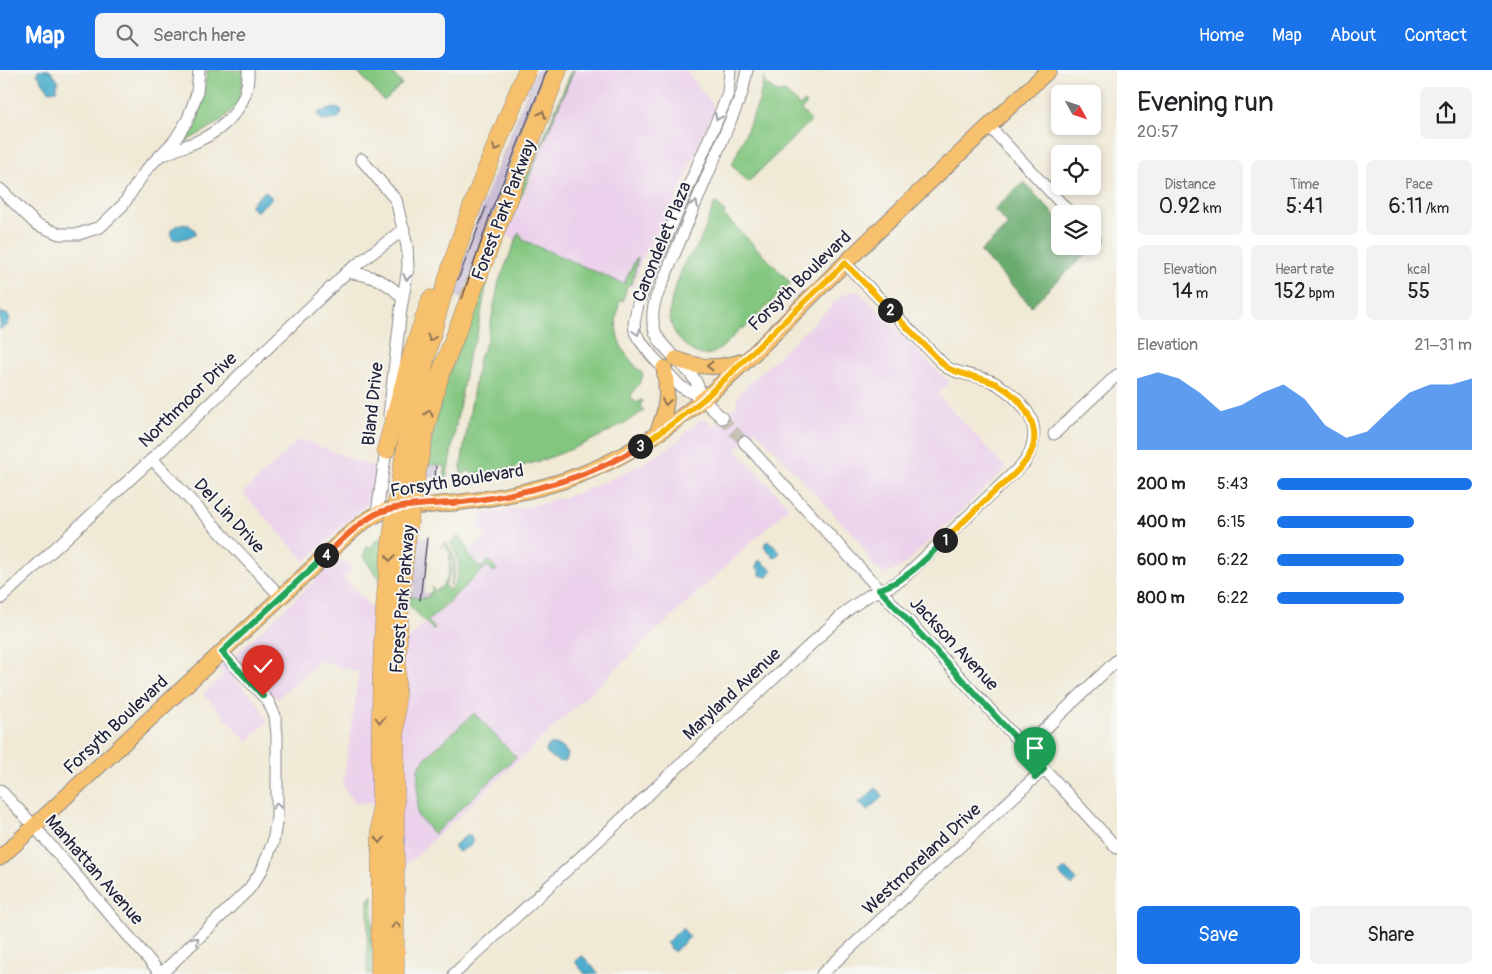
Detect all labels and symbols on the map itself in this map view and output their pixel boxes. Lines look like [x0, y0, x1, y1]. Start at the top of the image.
north arrow [1051, 85, 1101, 135]
one-way arrow [536, 110, 546, 119]
one-way arrow [714, 112, 725, 121]
street label: Forest Park Parkway [467, 136, 542, 284]
one-way arrow [492, 143, 502, 152]
street label: Carondelet Plaza [627, 178, 697, 306]
one-way arrow [689, 200, 700, 209]
street label: Forsyth Boulevard [744, 226, 856, 336]
one-way arrow [402, 273, 412, 282]
pin: 2 [878, 298, 902, 322]
one-way arrow [631, 327, 641, 335]
one-way arrow [426, 333, 437, 342]
street label: Northmoor Drive [134, 347, 242, 453]
street label: Bland Drive [357, 361, 389, 447]
one-way arrow [706, 361, 714, 371]
one-way arrow [661, 399, 672, 407]
one-way arrow [423, 409, 434, 418]
pin: 3 [628, 434, 652, 458]
street label: Forsyth Boulevard [389, 459, 525, 503]
street label: Del Lin Drive [189, 474, 270, 558]
street label: Forest Park Parkway [385, 524, 421, 674]
pin: 1 [932, 528, 958, 552]
pin: 4 [314, 542, 338, 568]
one-way arrow [385, 554, 396, 562]
street label: Jackson Avenue [904, 592, 1004, 696]
street label: Maryland Avenue [678, 643, 786, 745]
pin [242, 645, 284, 696]
street label: Forsyth Boulevard [59, 671, 173, 779]
one-way arrow [375, 716, 385, 724]
pin [1014, 727, 1056, 778]
street label: Westmoreland Drive [858, 798, 986, 920]
one-way arrow [272, 802, 282, 810]
street label: Manhattan Avenue [40, 810, 148, 930]
one-way arrow [375, 836, 385, 844]
one-way arrow [390, 921, 401, 929]
one-way arrow [191, 937, 200, 946]

